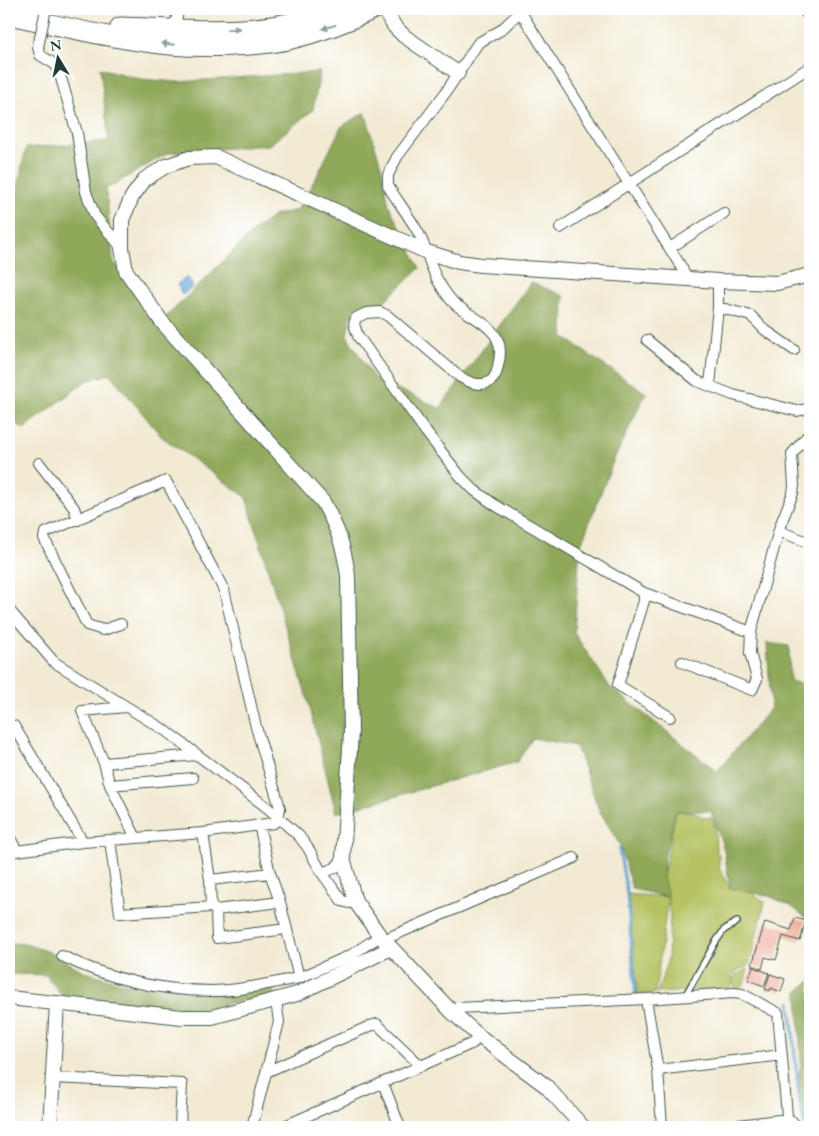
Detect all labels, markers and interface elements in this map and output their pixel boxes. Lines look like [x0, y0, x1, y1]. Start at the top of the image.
one-way arrow [321, 24, 336, 32]
one-way arrow [226, 25, 242, 33]
north arrow [32, 32, 82, 82]
text: N [49, 35, 64, 55]
one-way arrow [160, 40, 176, 48]

